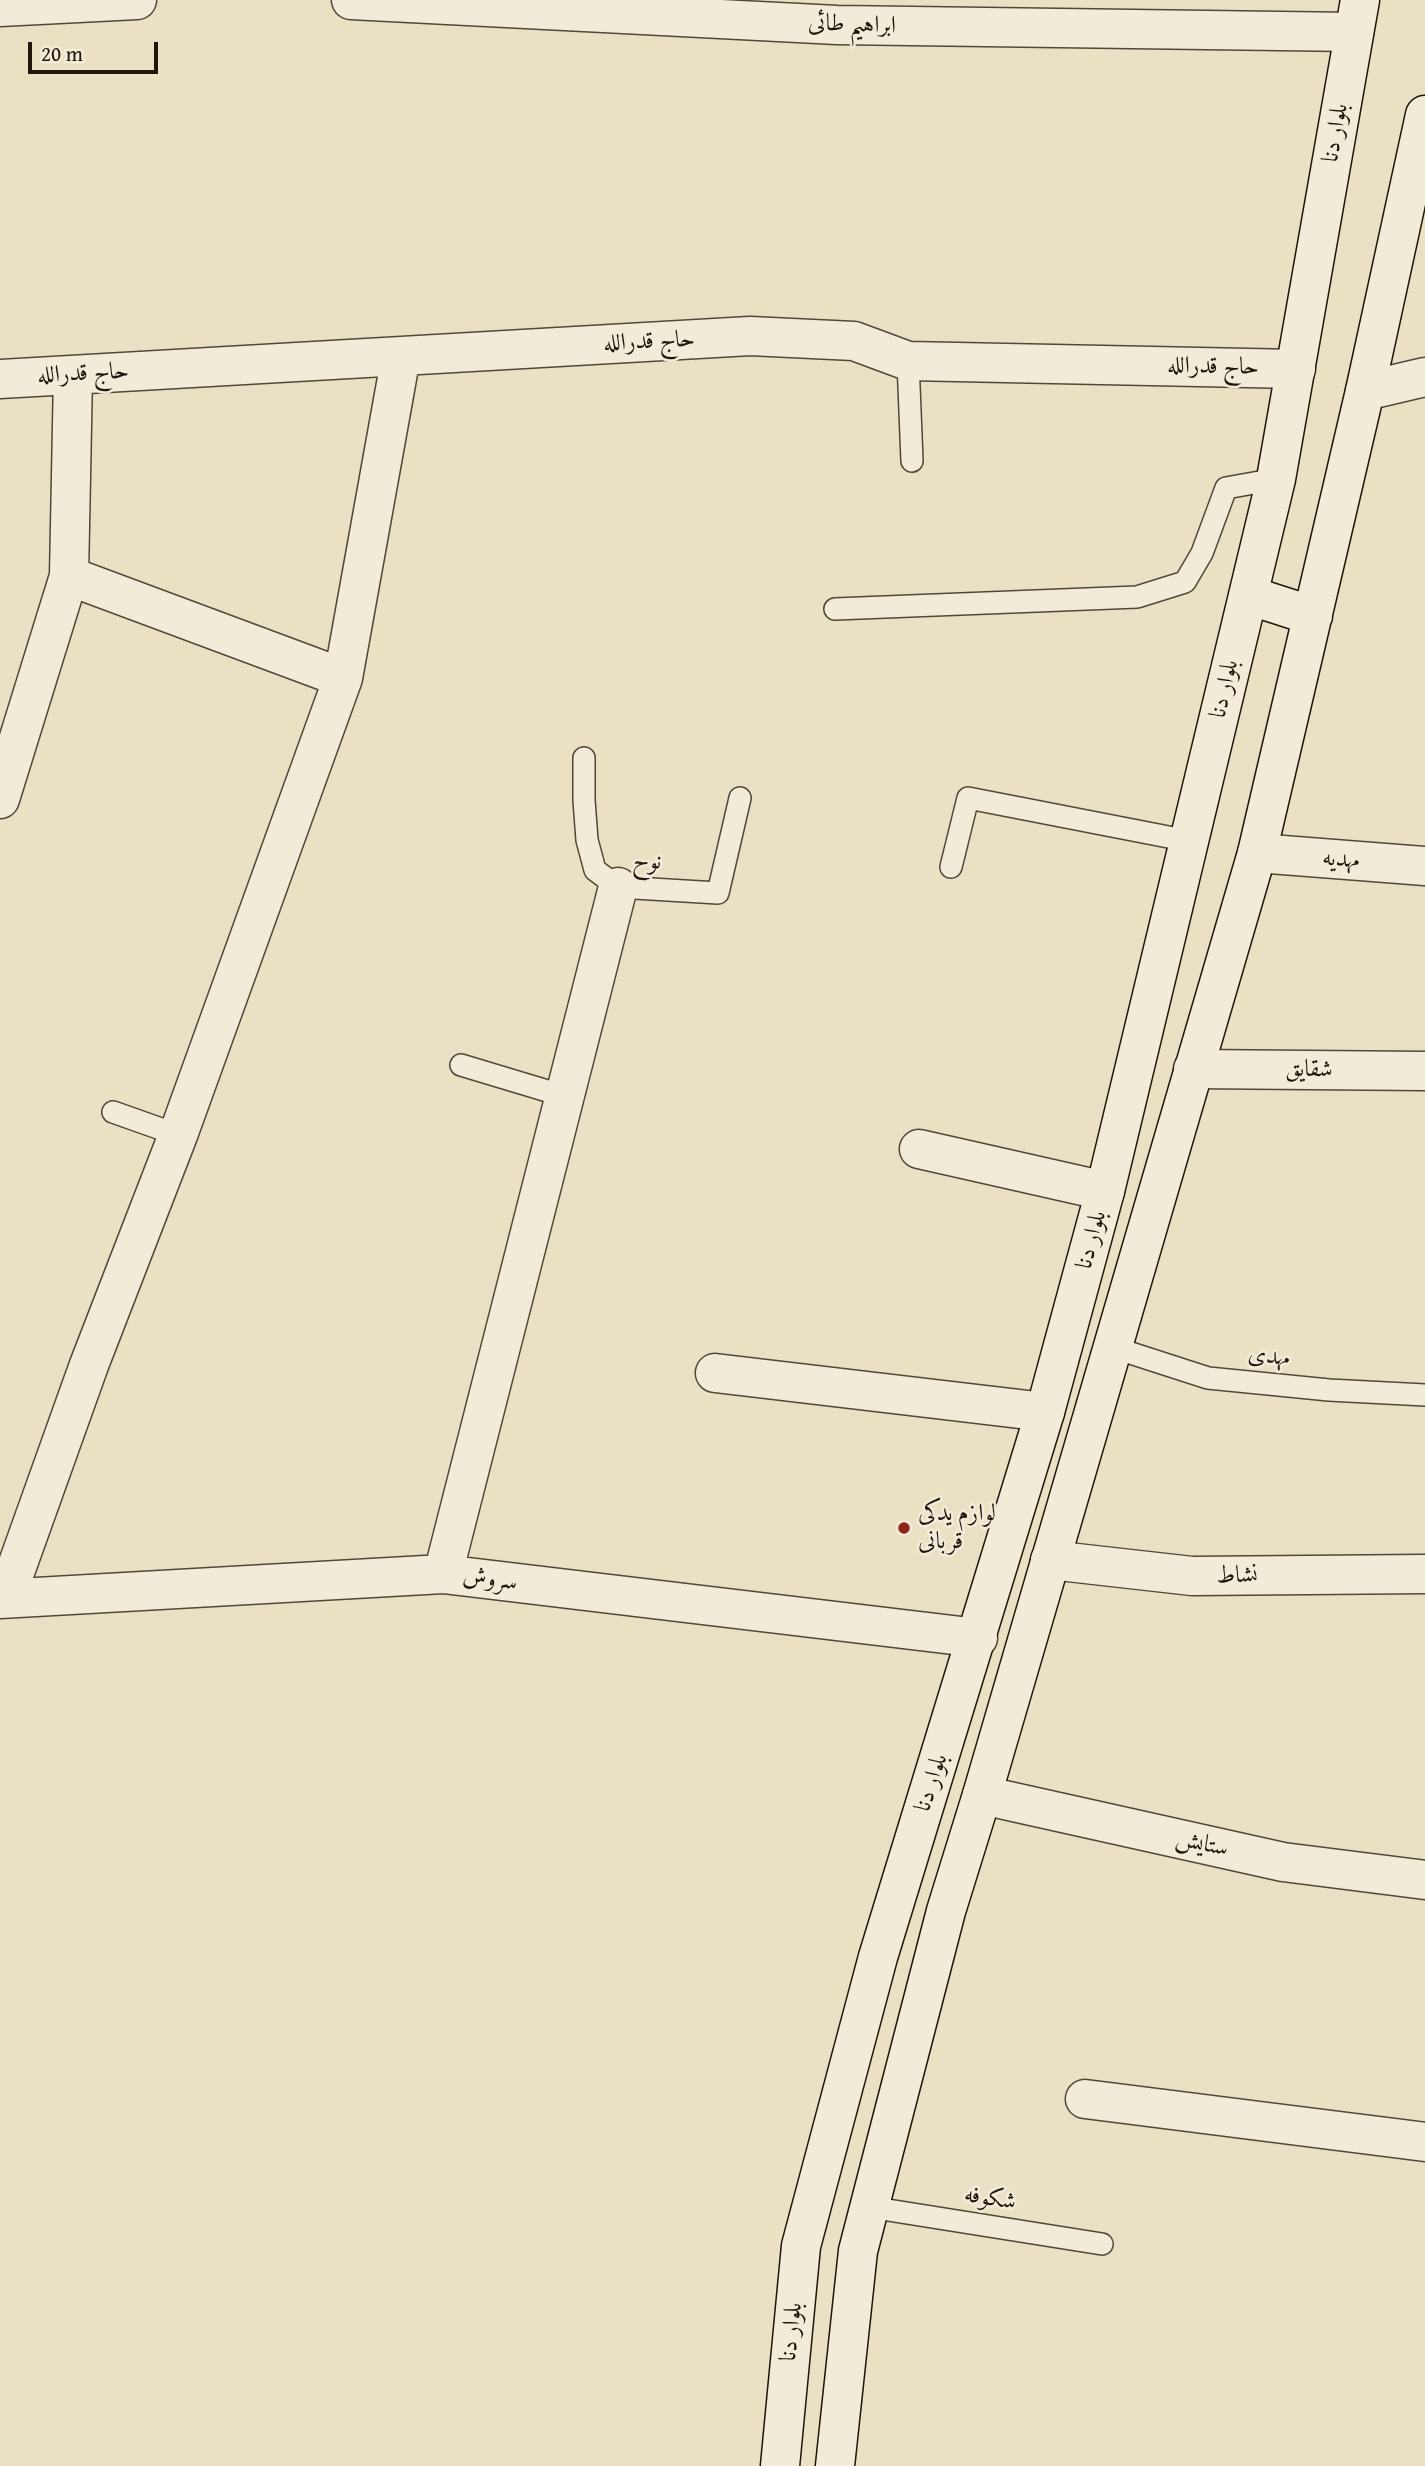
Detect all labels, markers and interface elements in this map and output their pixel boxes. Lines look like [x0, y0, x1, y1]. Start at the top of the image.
street label: ابراهیم طائی [807, 9, 897, 41]
scale bar [32, 28, 161, 72]
text: 20 m [41, 38, 83, 69]
street label: بلوار دنا [1317, 101, 1355, 165]
street label: حاج قدرالله [602, 325, 696, 359]
street label: حاج قدرالله [1167, 352, 1259, 382]
street label: حاج قدرالله [36, 357, 130, 391]
street label: بلوار دنا [1204, 657, 1246, 721]
street label: مهدیه [1321, 844, 1361, 876]
street label: نوح [632, 847, 662, 877]
street label: شقایق [1285, 1055, 1333, 1085]
street label: بلوار دنا [1070, 1208, 1114, 1272]
street label: مهدی [1246, 1340, 1292, 1374]
place label: لوازم یدکی قربانی [918, 1500, 996, 1556]
marker: لوازم یدکی قربانی [896, 1520, 912, 1536]
street label: نشاط [1216, 1561, 1258, 1591]
street label: سروش [461, 1562, 519, 1598]
street label: بلوار دنا [909, 1750, 955, 1816]
street label: ستایش [1173, 1824, 1231, 1864]
street label: شکوفه [962, 2181, 1018, 2217]
street label: بلوار دنا [775, 2301, 809, 2363]

